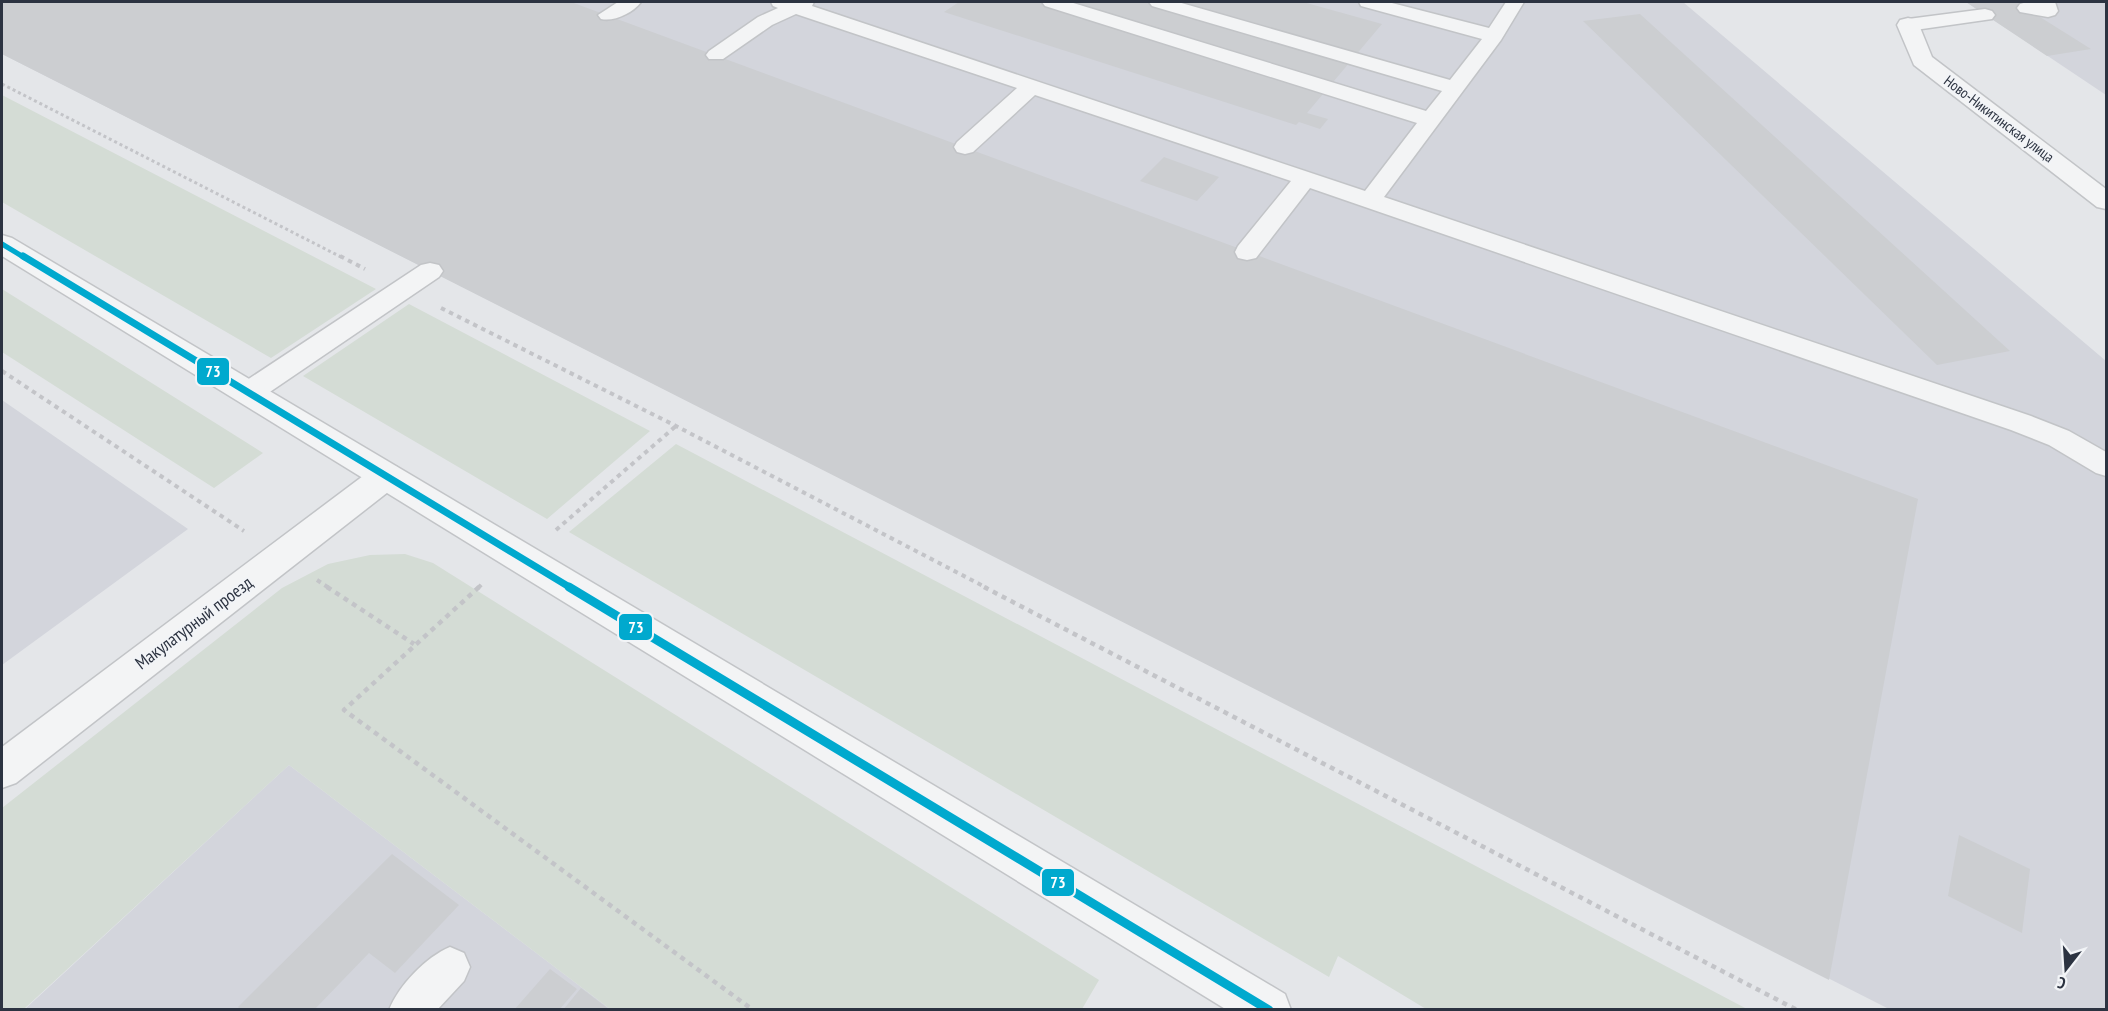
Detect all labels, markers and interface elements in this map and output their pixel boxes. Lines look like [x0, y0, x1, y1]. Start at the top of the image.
street label: Ново-Никитинская улица [1940, 71, 2058, 166]
line badge: 73 [196, 357, 230, 386]
text: 73 [205, 361, 221, 381]
street label: Макулатурный проезд [130, 571, 257, 674]
line badge: 73 [618, 613, 653, 641]
text: 73 [628, 617, 644, 637]
line badge: 73 [1041, 868, 1075, 897]
text: 73 [1050, 872, 1066, 892]
north arrow [2036, 939, 2096, 999]
text: С [2055, 973, 2068, 994]

